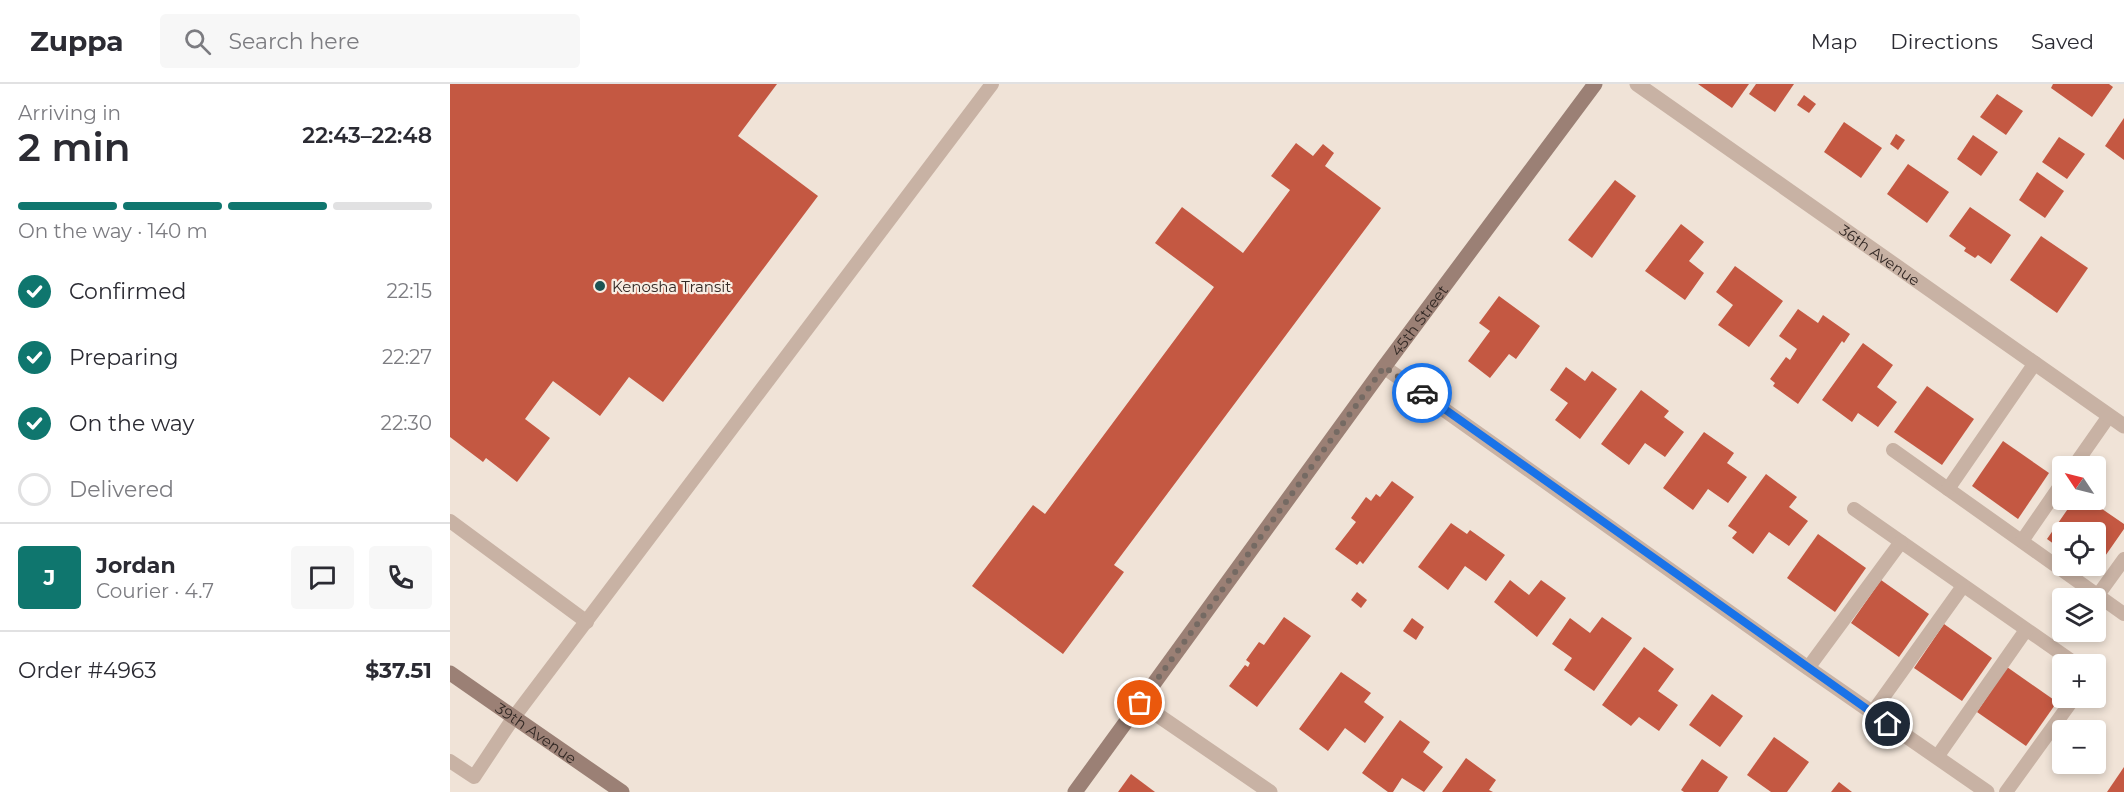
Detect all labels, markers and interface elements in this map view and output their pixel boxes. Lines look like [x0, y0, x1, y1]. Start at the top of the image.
search box [160, 14, 580, 68]
text: Zuppa [30, 24, 124, 58]
icon: search [181, 25, 214, 58]
text: Search here [229, 28, 359, 55]
text: Map [1811, 29, 1857, 54]
text: Directions [1890, 29, 1998, 54]
text: Saved [2031, 29, 2094, 54]
text: Arriving in [18, 101, 121, 125]
text: 22:43–22:48 [302, 122, 432, 149]
text: 2 min [18, 123, 131, 171]
text: On the way · 140 m [18, 219, 208, 243]
street label: 36th Avenue [1836, 220, 1924, 290]
icon: check [18, 275, 51, 308]
place label: Kenosha Transit [612, 277, 731, 296]
text: Confirmed [69, 278, 186, 305]
text: 22:15 [387, 279, 432, 303]
marker: Kenosha Transit [593, 279, 607, 293]
street label: 45th Street [1386, 281, 1452, 359]
icon: check [18, 341, 51, 374]
text: Preparing [69, 344, 178, 371]
text: 22:27 [382, 345, 432, 369]
courier [1392, 363, 1452, 423]
icon: car [1406, 377, 1439, 410]
icon: check [18, 407, 51, 440]
text: On the way [69, 410, 194, 437]
text: 22:30 [381, 411, 432, 435]
north arrow [2052, 456, 2106, 510]
map controls [2052, 456, 2106, 774]
text: Delivered [69, 476, 174, 503]
button: locate [2052, 522, 2106, 576]
button: chat [291, 546, 354, 609]
button: phone [369, 546, 432, 609]
text: Jordan [96, 552, 176, 579]
text: J [44, 564, 55, 591]
text: Courier · 4.7 [96, 579, 214, 603]
button: layers [2052, 588, 2106, 642]
button: + [2052, 654, 2106, 708]
text: Order #4963 [18, 657, 157, 684]
text: $37.51 [365, 657, 432, 684]
pin [1114, 677, 1165, 728]
icon: bag [1123, 686, 1156, 719]
street label: 39th Avenue [492, 698, 581, 767]
pin [1862, 698, 1913, 749]
icon: home [1871, 707, 1904, 740]
button: − [2052, 720, 2106, 774]

